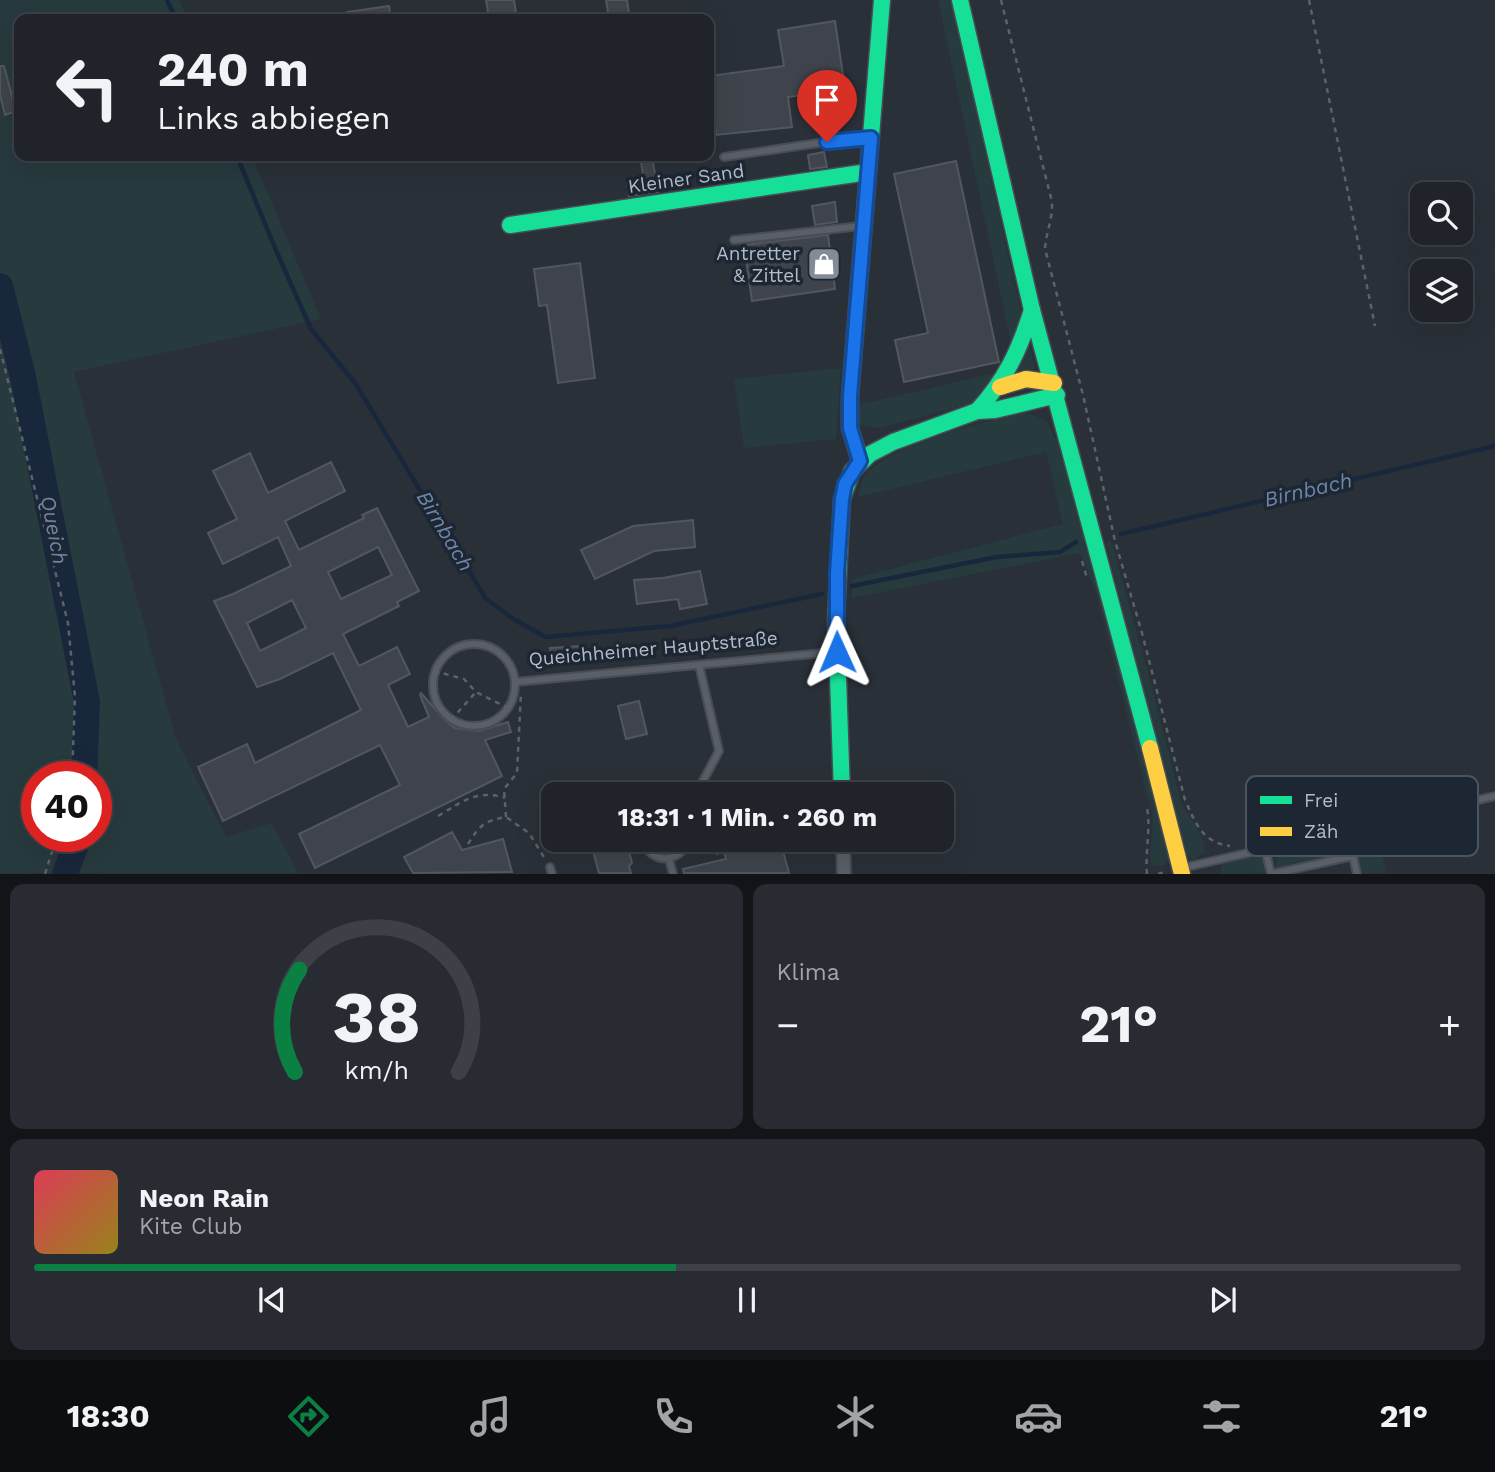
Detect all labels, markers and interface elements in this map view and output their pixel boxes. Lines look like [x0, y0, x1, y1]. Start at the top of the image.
text: 240 m [157, 40, 309, 98]
icon: left [42, 42, 133, 133]
pin [797, 70, 857, 142]
icon: arrive [808, 81, 846, 119]
text: Links abbiegen [157, 99, 391, 137]
street label: Kleiner Sand [626, 159, 746, 198]
map controls [1410, 182, 1473, 322]
button: search [1410, 182, 1473, 245]
place label: Antretter & Zittel [716, 242, 800, 287]
shop icon: Antretter & Zittel [805, 245, 843, 283]
button: layers [1410, 259, 1473, 322]
water label: Birnbach [1261, 467, 1354, 512]
water label: Birnbach [412, 486, 479, 576]
water label: Queich [36, 493, 73, 566]
position arrow [800, 615, 874, 689]
street label: Queichheimer Hauptstraße [528, 626, 779, 671]
speed limit sign: 40 [21, 761, 112, 852]
legend [1246, 776, 1478, 856]
text: Frei [1304, 789, 1338, 812]
text: 18:31 · 1 Min. · 260 m [618, 802, 877, 832]
text: Zäh [1304, 820, 1339, 843]
text: Klima [777, 959, 840, 986]
text: 38 [332, 975, 421, 1061]
text: 21° [1079, 994, 1158, 1055]
text: − [777, 1003, 799, 1047]
text: + [1438, 1003, 1461, 1047]
text: km/h [344, 1056, 408, 1085]
text: Neon Rain [139, 1183, 269, 1213]
text: Kite Club [139, 1213, 242, 1240]
icon: previous [253, 1281, 291, 1319]
icon: pause [728, 1281, 766, 1319]
icon: next [1204, 1281, 1242, 1319]
icon: directions [284, 1392, 333, 1441]
icon: music [466, 1392, 515, 1441]
icon: phone [649, 1392, 698, 1441]
icon: climate [831, 1392, 880, 1441]
icon: car [1014, 1392, 1063, 1441]
icon: filters [1197, 1392, 1246, 1441]
text: 18:30 [67, 1397, 150, 1435]
text: 21° [1379, 1397, 1428, 1435]

